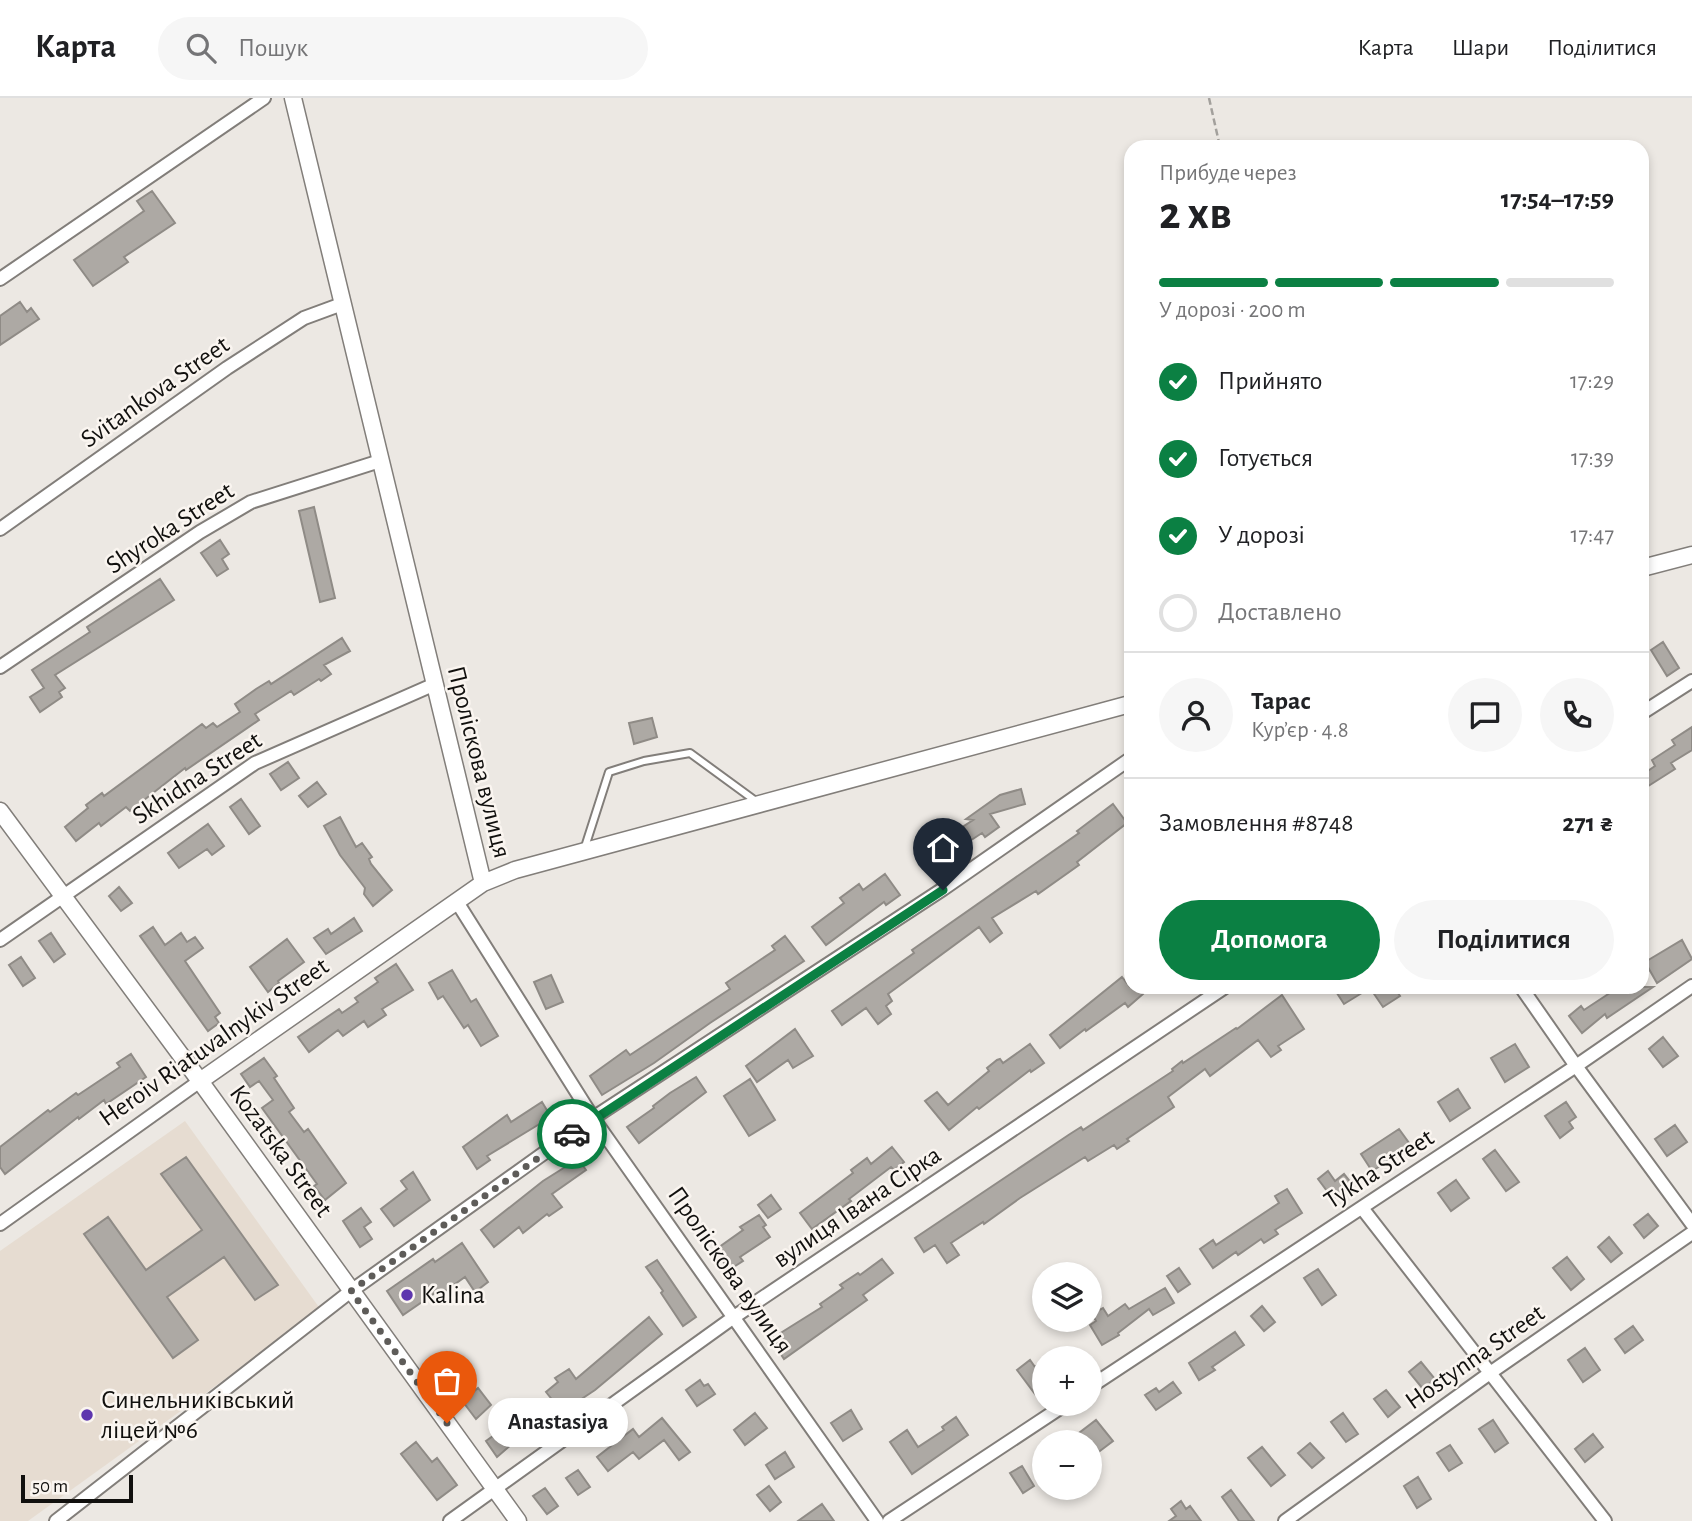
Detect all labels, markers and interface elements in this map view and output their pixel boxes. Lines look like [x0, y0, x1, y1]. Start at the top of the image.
search box [158, 17, 648, 80]
icon: search [182, 29, 220, 67]
text: Карта [35, 31, 116, 64]
text: Пошук [238, 35, 308, 61]
text: Карта [1357, 36, 1414, 60]
text: Шари [1452, 36, 1509, 60]
text: Поділитися [1547, 36, 1657, 60]
text: Прибуде через [1159, 162, 1297, 185]
text: 17:54–17:59 [1501, 186, 1614, 212]
text: 2 хв [1159, 191, 1232, 237]
text: У дорозі · 200 m [1159, 299, 1306, 322]
street label: Svitankova Street [76, 331, 234, 453]
icon: check [1159, 363, 1197, 401]
text: Прийнято [1218, 368, 1322, 394]
text: 17:29 [1570, 370, 1614, 393]
icon: check [1159, 440, 1197, 478]
text: Готується [1218, 445, 1313, 471]
text: 17:39 [1571, 447, 1614, 470]
street label: Shyroka Street [102, 477, 238, 579]
icon: check [1159, 517, 1197, 555]
text: У дорозі [1218, 522, 1305, 548]
text: 17:47 [1571, 524, 1614, 547]
text: Доставлено [1218, 599, 1342, 625]
street label: Проліскова вулиця [443, 663, 515, 861]
button: person [1159, 678, 1233, 752]
button: chat [1448, 678, 1522, 752]
button: phone [1540, 678, 1614, 752]
text: Тарас [1251, 688, 1311, 714]
text: Кур’єр · 4.8 [1251, 719, 1349, 742]
street label: Skhidna Street [128, 727, 266, 829]
text: Замовлення #8748 [1159, 810, 1354, 836]
text: 271 ₴ [1562, 810, 1614, 836]
pin [913, 818, 973, 890]
icon: home [924, 829, 962, 867]
button: Допомога [1159, 900, 1380, 980]
button: Поділитися [1394, 900, 1614, 980]
street label: Heroiv Riatuvalnykiv Street [95, 953, 333, 1131]
street label: Kozatska Street [225, 1080, 337, 1222]
courier [537, 1099, 607, 1169]
icon: car [553, 1115, 591, 1153]
street label: Tykha Street [1319, 1124, 1439, 1214]
street label: вулиця Івана Сірка [768, 1141, 946, 1273]
street label: Проліскова вулиця [663, 1182, 797, 1358]
map controls [1032, 1262, 1102, 1500]
button: layers [1032, 1262, 1102, 1332]
place label: Kalina [421, 1282, 485, 1308]
marker: Kalina [399, 1287, 415, 1303]
street label: Hostynna Street [1401, 1300, 1549, 1414]
button: + [1032, 1346, 1102, 1416]
pin [417, 1351, 477, 1423]
icon: bag [428, 1362, 466, 1400]
place label: Синельниківський ліцей №6 [101, 1387, 295, 1443]
callout: Anastasiya [489, 1398, 629, 1448]
marker: Синельниківський ліцей №6 [79, 1407, 95, 1423]
text: Anastasiya [508, 1411, 608, 1434]
button: − [1032, 1430, 1102, 1500]
scale bar [21, 1472, 133, 1504]
text: 50 m [32, 1477, 68, 1496]

